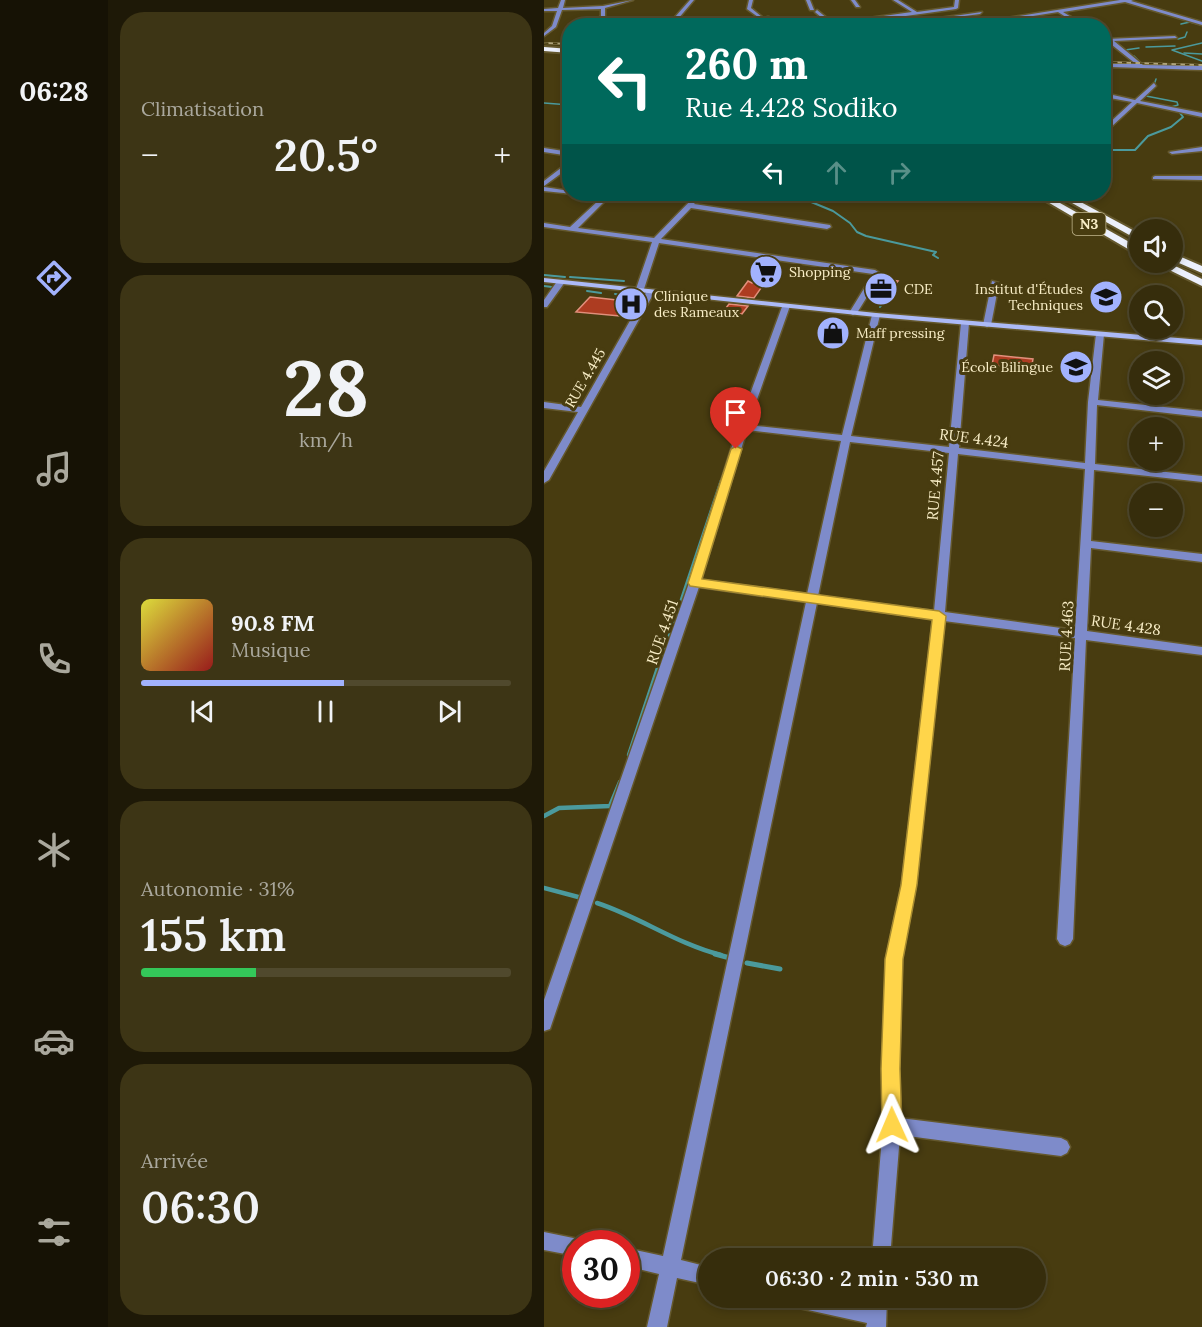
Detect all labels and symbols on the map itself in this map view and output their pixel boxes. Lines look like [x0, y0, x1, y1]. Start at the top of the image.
road number: N3 [1072, 213, 1106, 235]
supermarket icon: Shopping [748, 254, 784, 290]
place label: Shopping [789, 263, 851, 281]
office icon: CDE [863, 271, 899, 307]
school or university icon: Institut d'Études Techniques [1088, 279, 1124, 315]
place label: CDE [904, 280, 933, 298]
place label: Institut d'Études Techniques [975, 280, 1083, 314]
hospital icon: Clinique des Rameaux [613, 286, 649, 322]
place label: Clinique des Rameaux [654, 287, 740, 321]
shop icon: Maff pressing [815, 315, 851, 351]
place label: Maff pressing [856, 324, 945, 342]
street label: RUE 4.445 [561, 345, 609, 411]
school or university icon: École Bilingue [1058, 349, 1094, 385]
place label: École Bilingue [961, 358, 1053, 376]
pin [710, 387, 761, 449]
street label: RUE 4.424 [938, 424, 1010, 452]
street label: RUE 4.457 [923, 451, 947, 521]
street label: RUE 4.451 [642, 597, 682, 667]
street label: RUE 4.463 [1055, 600, 1077, 672]
street label: RUE 4.428 [1090, 611, 1162, 639]
position arrow [860, 1093, 924, 1157]
speed limit sign: 30 [562, 1230, 640, 1308]

